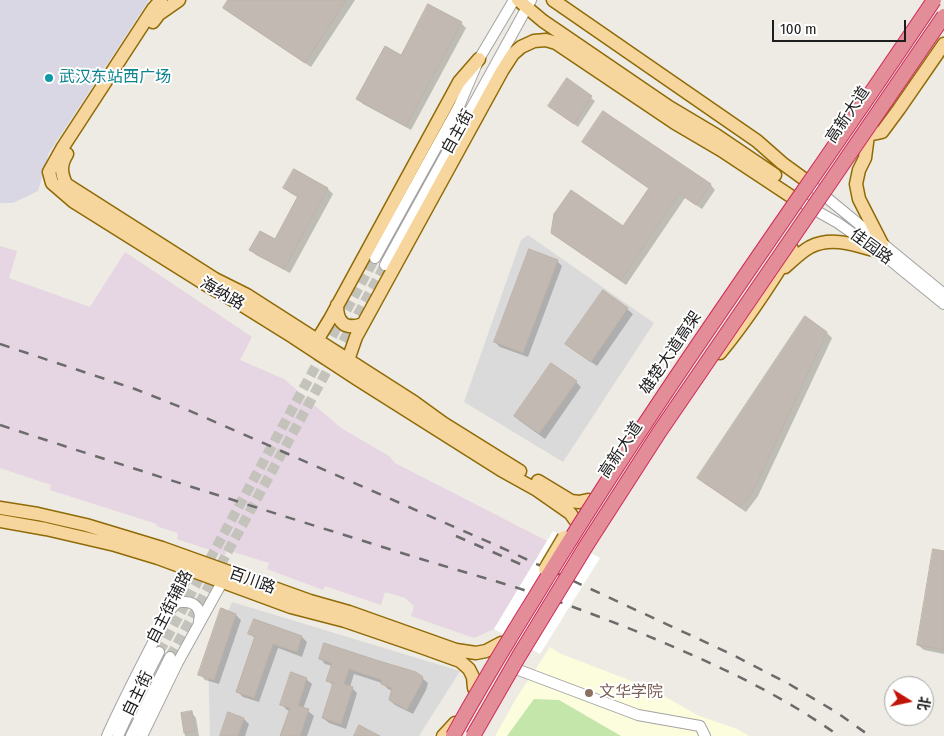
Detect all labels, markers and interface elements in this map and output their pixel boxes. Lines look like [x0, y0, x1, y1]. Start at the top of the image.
scale bar [774, 10, 908, 42]
text: 100 m [780, 20, 817, 38]
place label: 武汉东站西广场 [59, 68, 171, 88]
marker: 武汉东站西广场 [43, 72, 55, 84]
street label: 高新大道 [822, 83, 874, 147]
street label: 自主街 [438, 106, 478, 158]
street label: 佳园路 [846, 225, 896, 269]
street label: 海纳路 [196, 274, 248, 314]
street label: 雄楚大道高架 [636, 308, 706, 398]
street label: 高新大道 [595, 418, 647, 482]
street label: 百川路 [226, 564, 278, 598]
street label: 自主街辅路 [143, 567, 197, 647]
street label: 自主街 [119, 668, 157, 720]
north arrow [884, 676, 934, 726]
place label: 文华学院 [599, 683, 663, 703]
marker: 文华学院 [583, 687, 595, 699]
text: 北 [914, 695, 933, 712]

